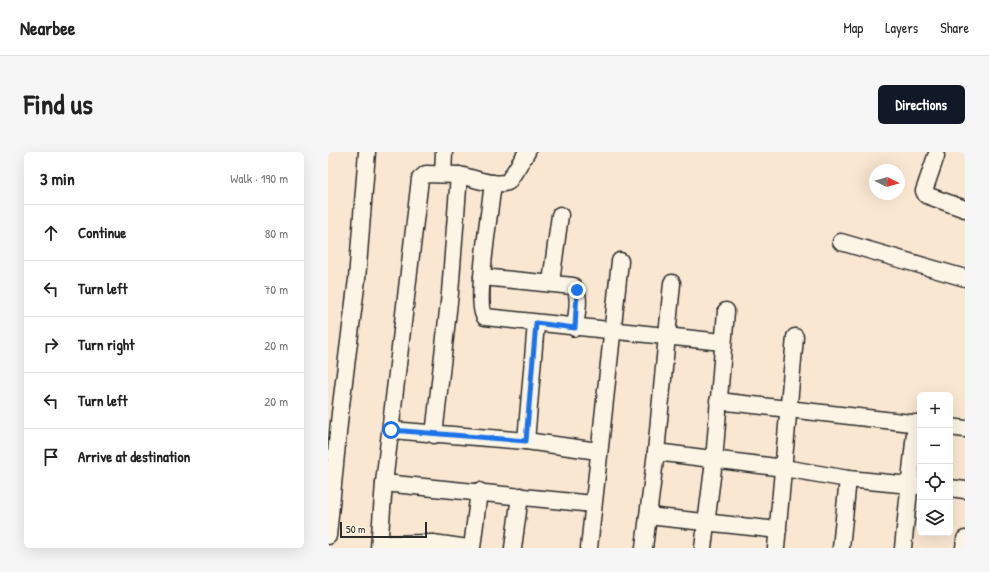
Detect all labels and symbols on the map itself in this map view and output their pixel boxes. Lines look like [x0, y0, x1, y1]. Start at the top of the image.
north arrow [869, 164, 905, 200]
route end [568, 281, 586, 299]
route start [382, 421, 400, 439]
scale bar [340, 520, 427, 539]

